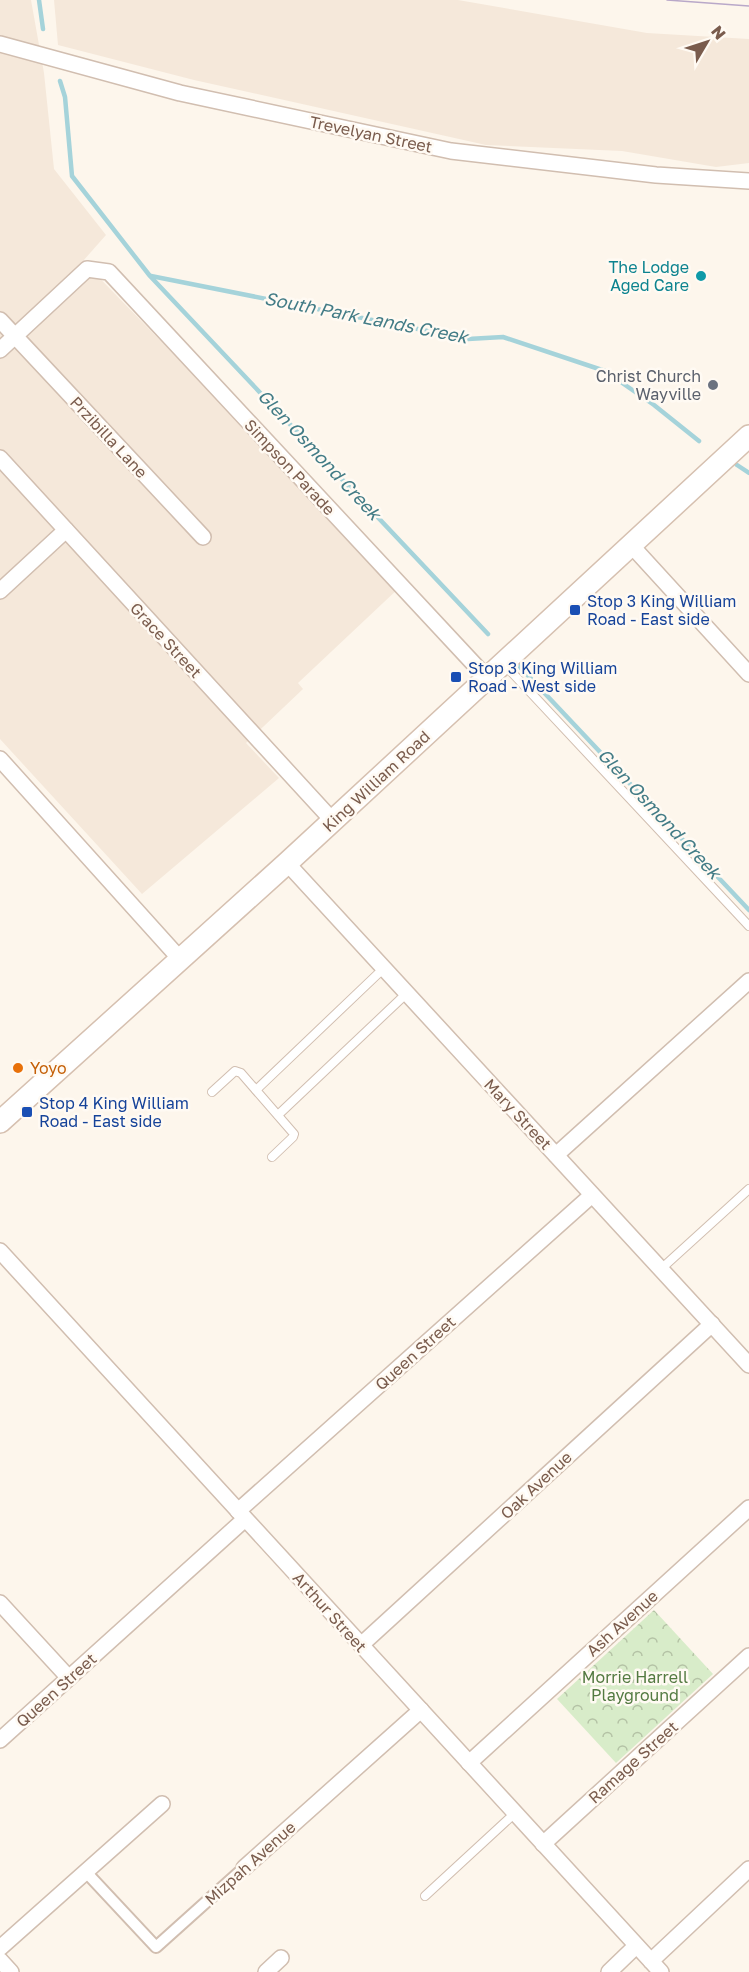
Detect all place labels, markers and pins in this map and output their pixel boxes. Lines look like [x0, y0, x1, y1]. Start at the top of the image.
place label: The Lodge Aged Care [608, 257, 689, 295]
marker: The Lodge Aged Care [694, 269, 708, 283]
place label: Christ Church Wayville [596, 366, 701, 404]
marker: Christ Church Wayville [706, 378, 720, 392]
place label: Stop 3 King William Road - East side [587, 591, 737, 629]
marker: Stop 3 King William Road - East side [568, 603, 582, 617]
place label: Stop 3 King William Road - West side [468, 658, 618, 696]
marker: Stop 3 King William Road - West side [449, 670, 463, 684]
place label: Yoyo [30, 1058, 66, 1078]
marker: Yoyo [11, 1061, 25, 1075]
place label: Stop 4 King William Road - East side [39, 1093, 189, 1131]
marker: Stop 4 King William Road - East side [20, 1105, 34, 1119]

